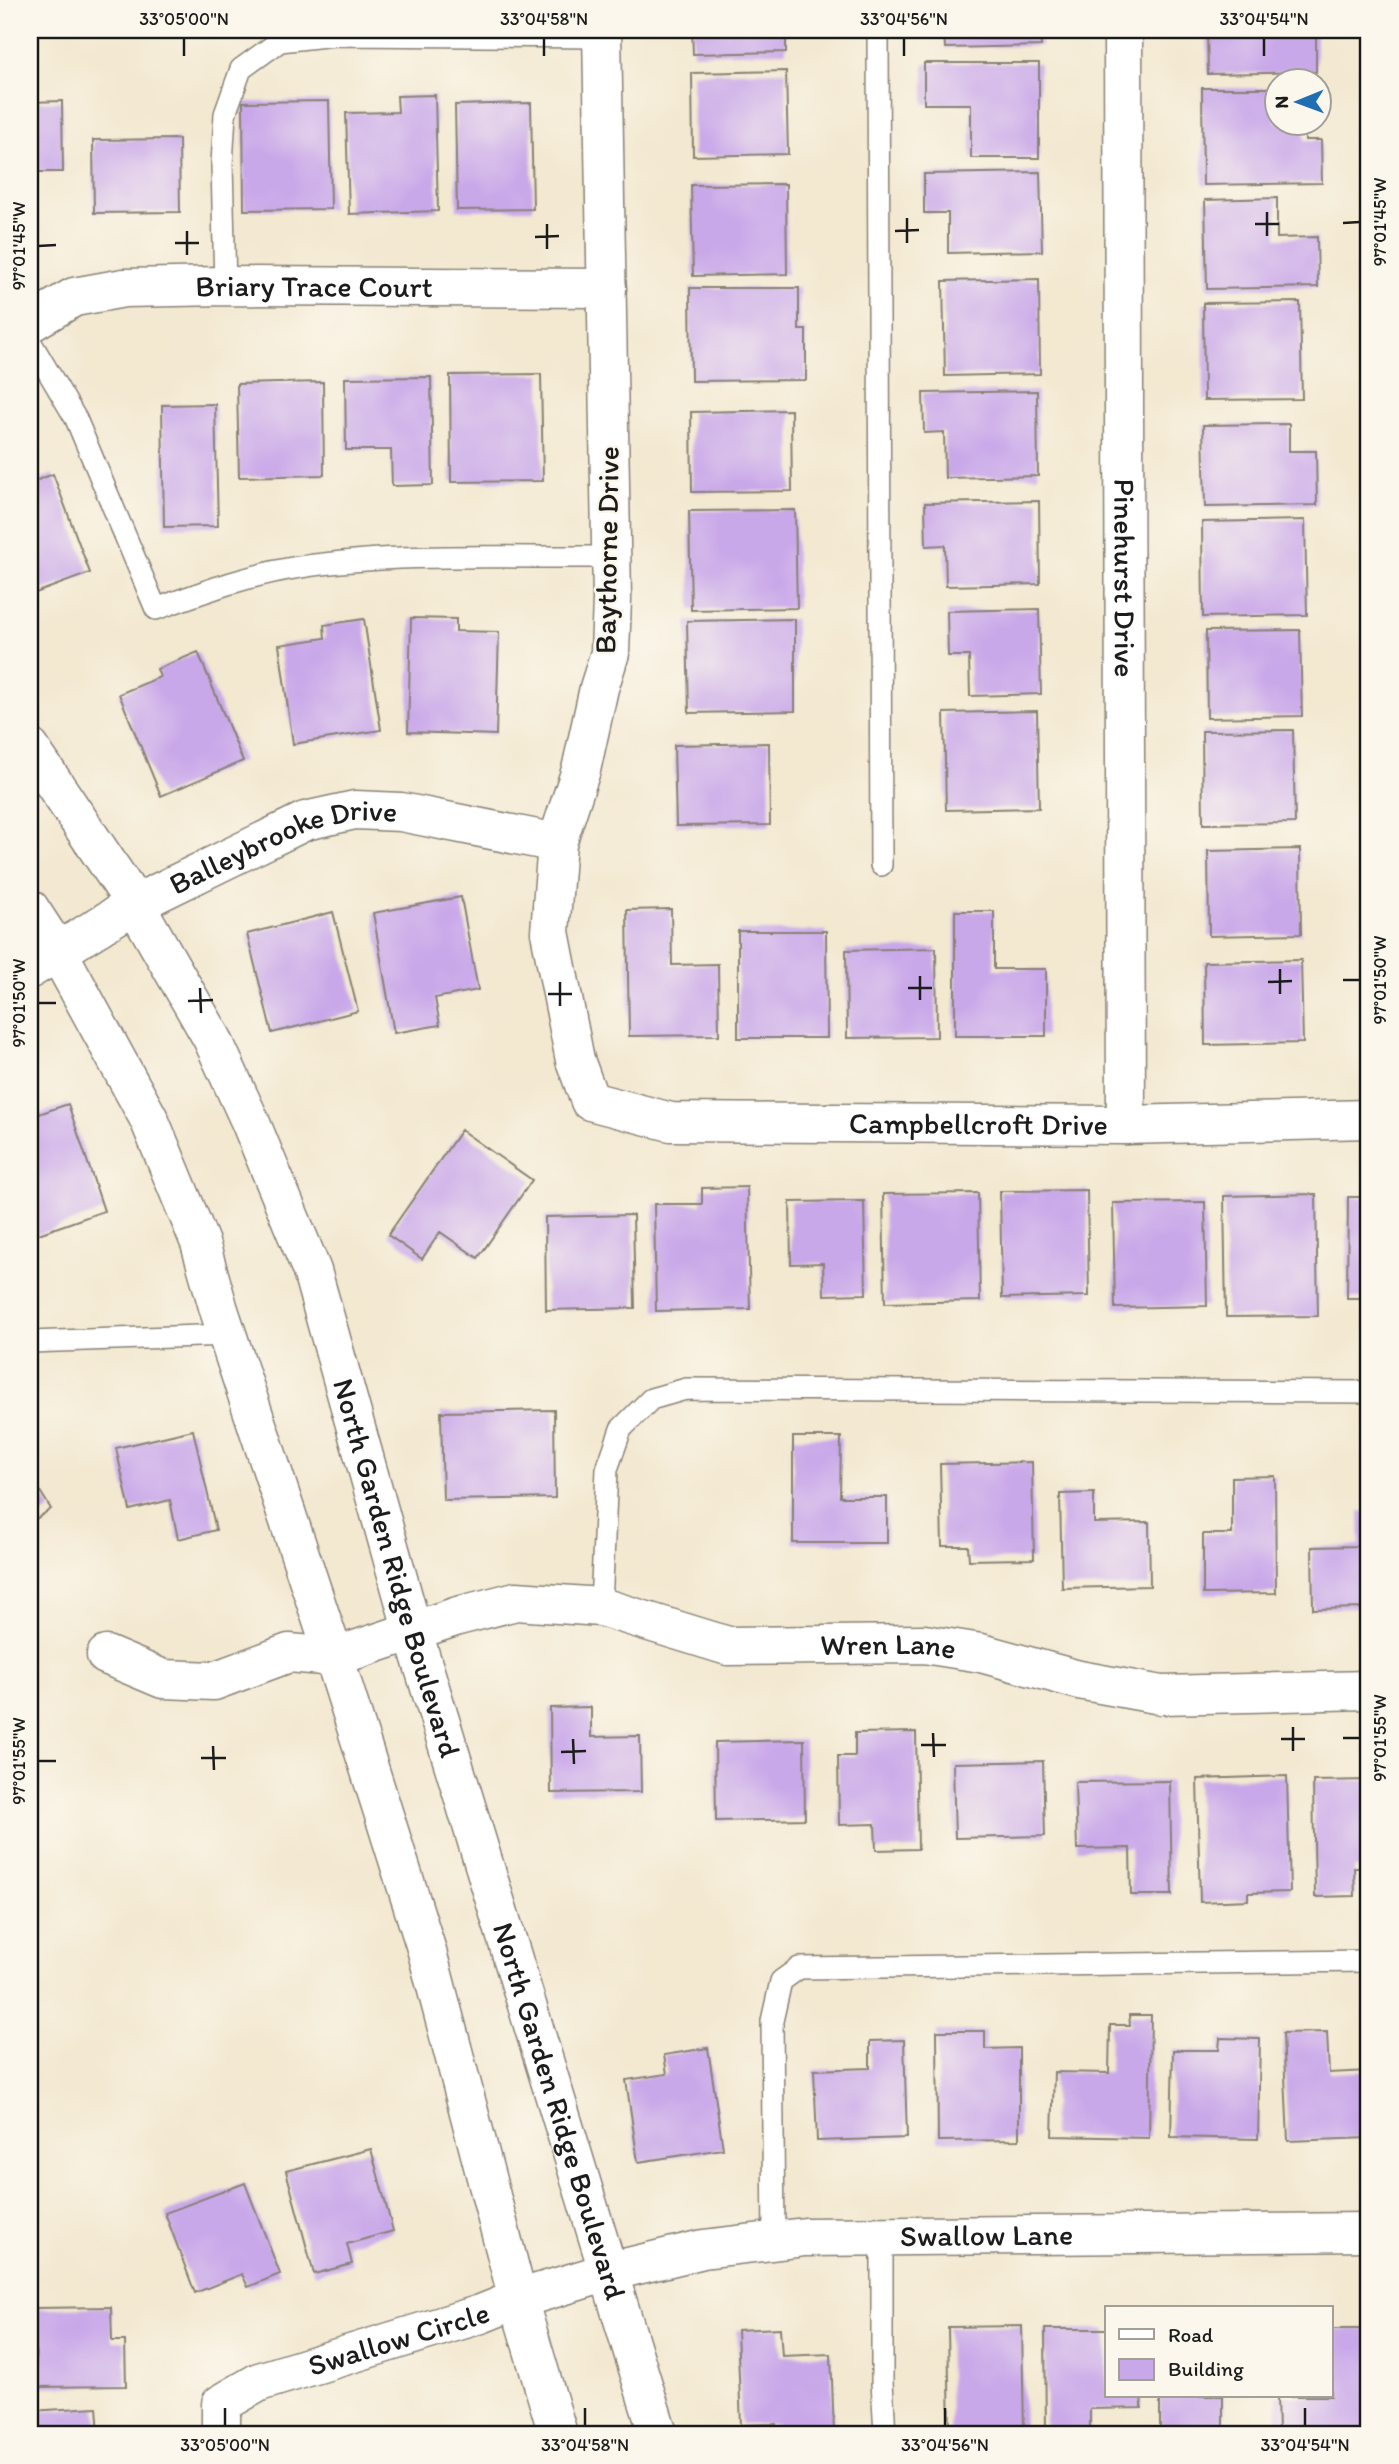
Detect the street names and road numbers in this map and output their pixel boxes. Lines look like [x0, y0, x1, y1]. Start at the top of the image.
street label: Briary Trace Court [195, 267, 433, 305]
street label: Baythorne Drive [586, 446, 627, 654]
street label: Pinehurst Drive [1106, 478, 1144, 678]
street label: Balleybrooke Drive [163, 791, 398, 902]
street label: Campbellcroft Drive [849, 1104, 1108, 1143]
street label: North Garden Ridge Boulevard [325, 1374, 469, 1762]
street label: Wren Lane [820, 1625, 959, 1667]
street label: North Garden Ridge Boulevard [485, 1918, 635, 2304]
street label: Swallow Lane [900, 2216, 1073, 2254]
street label: Swallow Circle [304, 2294, 495, 2384]

